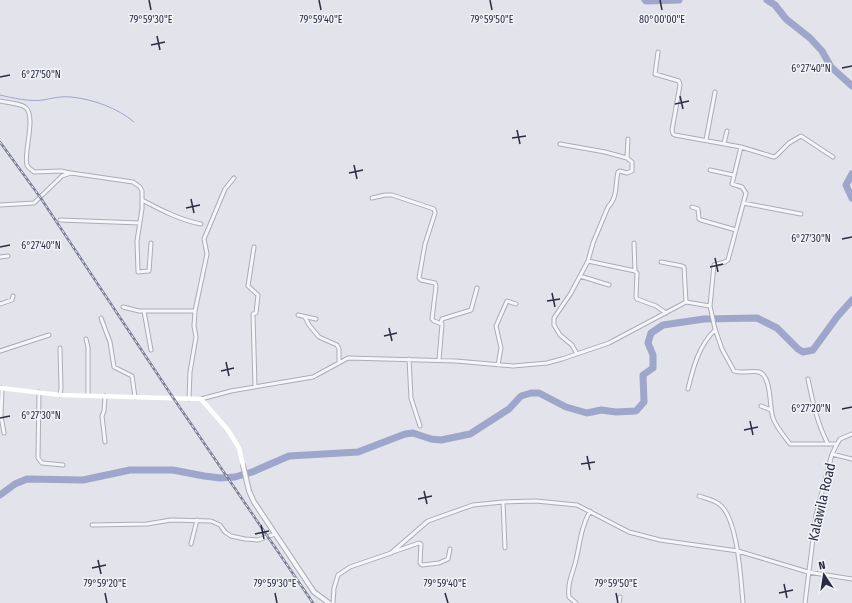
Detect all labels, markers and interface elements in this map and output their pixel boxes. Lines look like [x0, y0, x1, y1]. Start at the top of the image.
text: 79°59'30"E [130, 14, 173, 26]
text: 79°59'40"E [300, 14, 343, 26]
text: 79°59'50"E [471, 14, 514, 26]
text: 80°00'00"E [639, 14, 685, 26]
text: 6°27'40"N [791, 63, 831, 75]
text: 6°27'50"N [21, 69, 61, 81]
text: 6°27'30"N [791, 233, 831, 245]
text: 6°27'40"N [21, 240, 61, 252]
text: 6°27'20"N [791, 403, 831, 415]
text: 6°27'30"N [21, 410, 61, 422]
street label: Kalawila Road [805, 461, 839, 543]
north arrow [804, 555, 844, 595]
text: N [817, 559, 827, 573]
text: 79°59'20"E [84, 578, 127, 590]
text: 79°59'30"E [254, 578, 297, 590]
text: 79°59'40"E [424, 578, 467, 590]
text: 79°59'50"E [595, 578, 638, 590]

